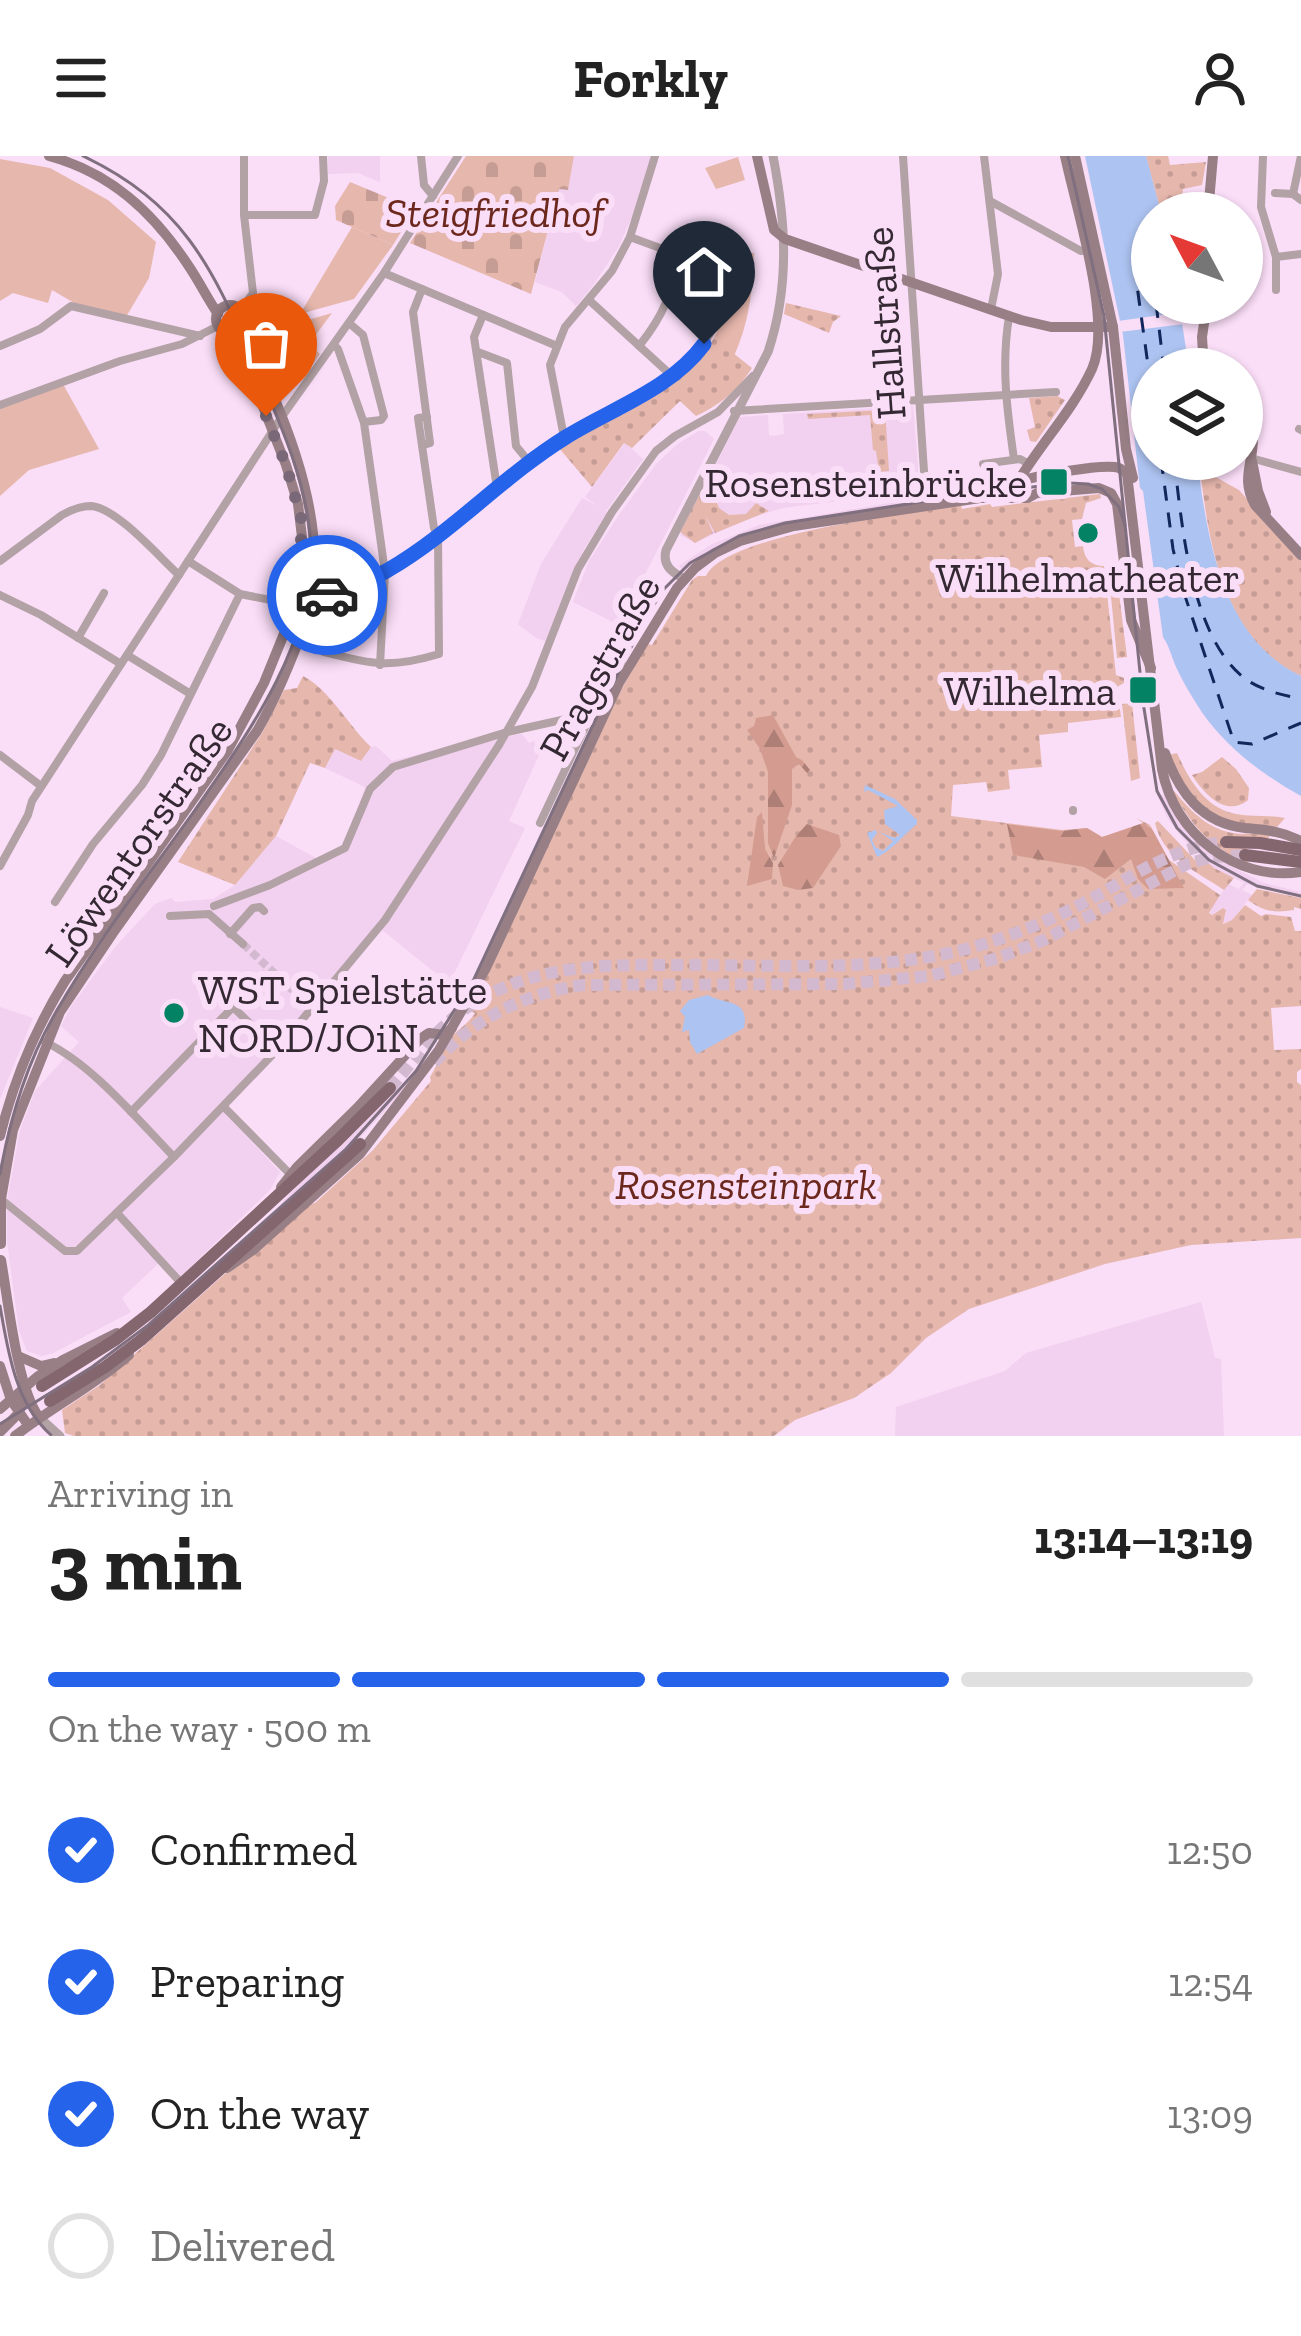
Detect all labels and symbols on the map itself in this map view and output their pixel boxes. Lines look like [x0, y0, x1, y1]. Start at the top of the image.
park label: Steigfriedhof [385, 187, 609, 238]
north arrow [1131, 192, 1263, 324]
pin [653, 221, 755, 344]
street label: Hallstraße [852, 225, 917, 421]
pin [215, 293, 317, 416]
place label: Rosensteinbrücke [704, 457, 1027, 508]
marker: Rosensteinbrücke [1038, 466, 1070, 498]
marker: Wilhelmatheater [1075, 520, 1101, 546]
courier [267, 535, 387, 655]
place label: Wilhelmatheater [936, 552, 1240, 603]
street label: Pragstraße [528, 566, 671, 769]
place label: Wilhelma [944, 665, 1116, 716]
marker: Wilhelma [1127, 674, 1159, 706]
street label: Löwentorstraße [33, 707, 243, 976]
place label: WST Spielstätte NORD/JOiN [198, 964, 487, 1063]
marker: WST Spielstätte NORD/JOiN [161, 1000, 187, 1026]
park label: Rosensteinpark [615, 1159, 877, 1210]

